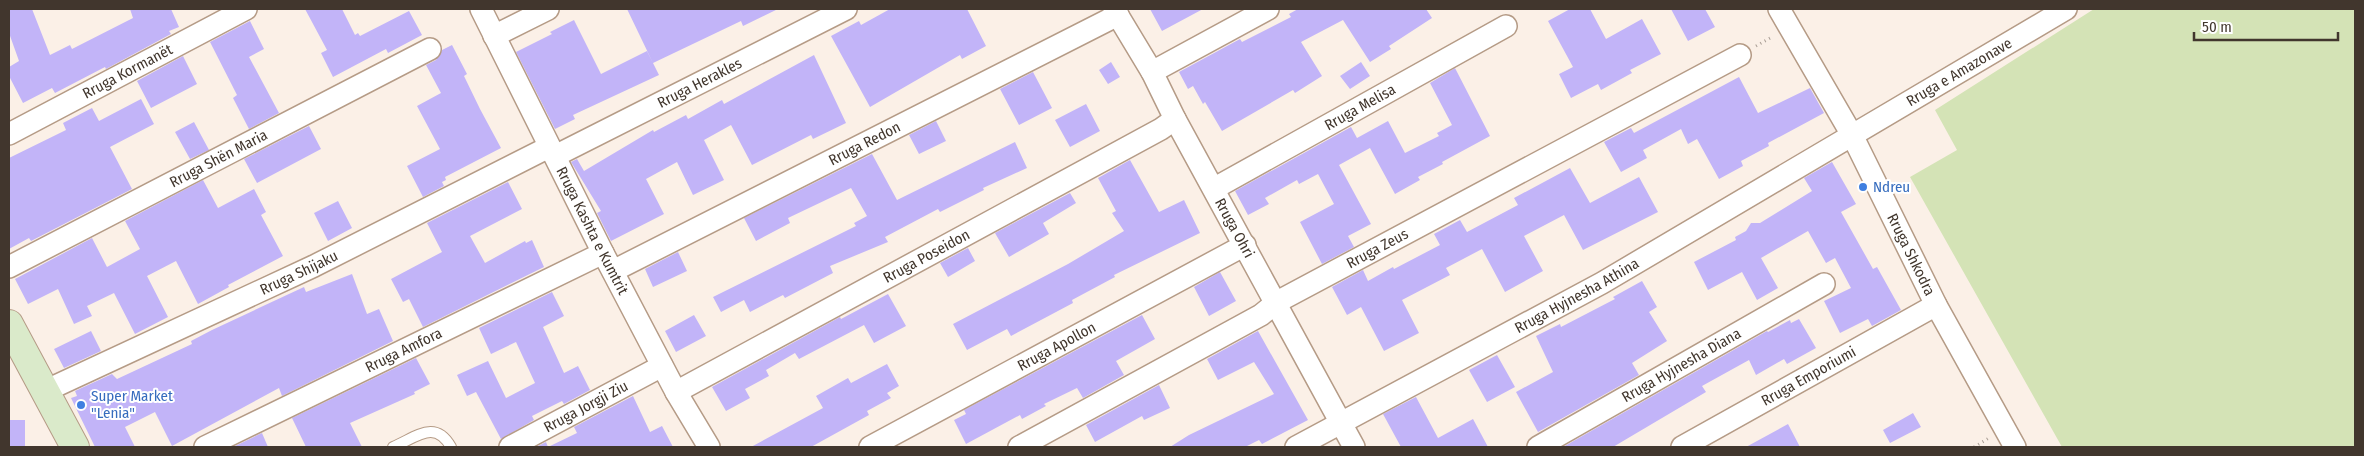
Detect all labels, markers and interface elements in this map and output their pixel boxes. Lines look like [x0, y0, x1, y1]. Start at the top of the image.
scale bar [2194, 10, 2338, 42]
text: 50 m [2202, 18, 2232, 36]
street label: Rruga e Amazonave [1903, 34, 2015, 110]
street label: Rruga Kormanët [80, 40, 176, 103]
street label: Rruga Herakles [654, 54, 745, 112]
street label: Rruga Melisa [1321, 80, 1399, 134]
street label: Rruga Redon [826, 118, 903, 169]
street label: Rruga Shën Maria [167, 126, 270, 191]
street label: Rruga Kashta e Kumtrit [552, 164, 632, 298]
place label: Ndreu [1873, 178, 1910, 196]
marker: Ndreu [1857, 181, 1869, 193]
street label: Rruga Ohri [1211, 195, 1258, 261]
street label: Rruga Shkodra [1883, 211, 1939, 299]
street label: Rruga Poseidon [880, 225, 973, 287]
street label: Rruga Zeus [1343, 225, 1411, 272]
street label: Rruga Shijaku [257, 247, 341, 299]
street label: Rruga Hyjnesha Athina [1512, 254, 1642, 337]
street label: Rruga Apollon [1014, 318, 1099, 375]
street label: Rruga Amfora [362, 324, 445, 376]
street label: Rruga Hyjnesha Diana [1619, 324, 1744, 406]
street label: Rruga Emporiumi [1758, 343, 1859, 410]
street label: Rruga Jorgji Ziu [541, 377, 631, 436]
place label: Super Market "Lenia" [91, 387, 173, 422]
marker: Super Market "Lenia" [75, 399, 87, 411]

